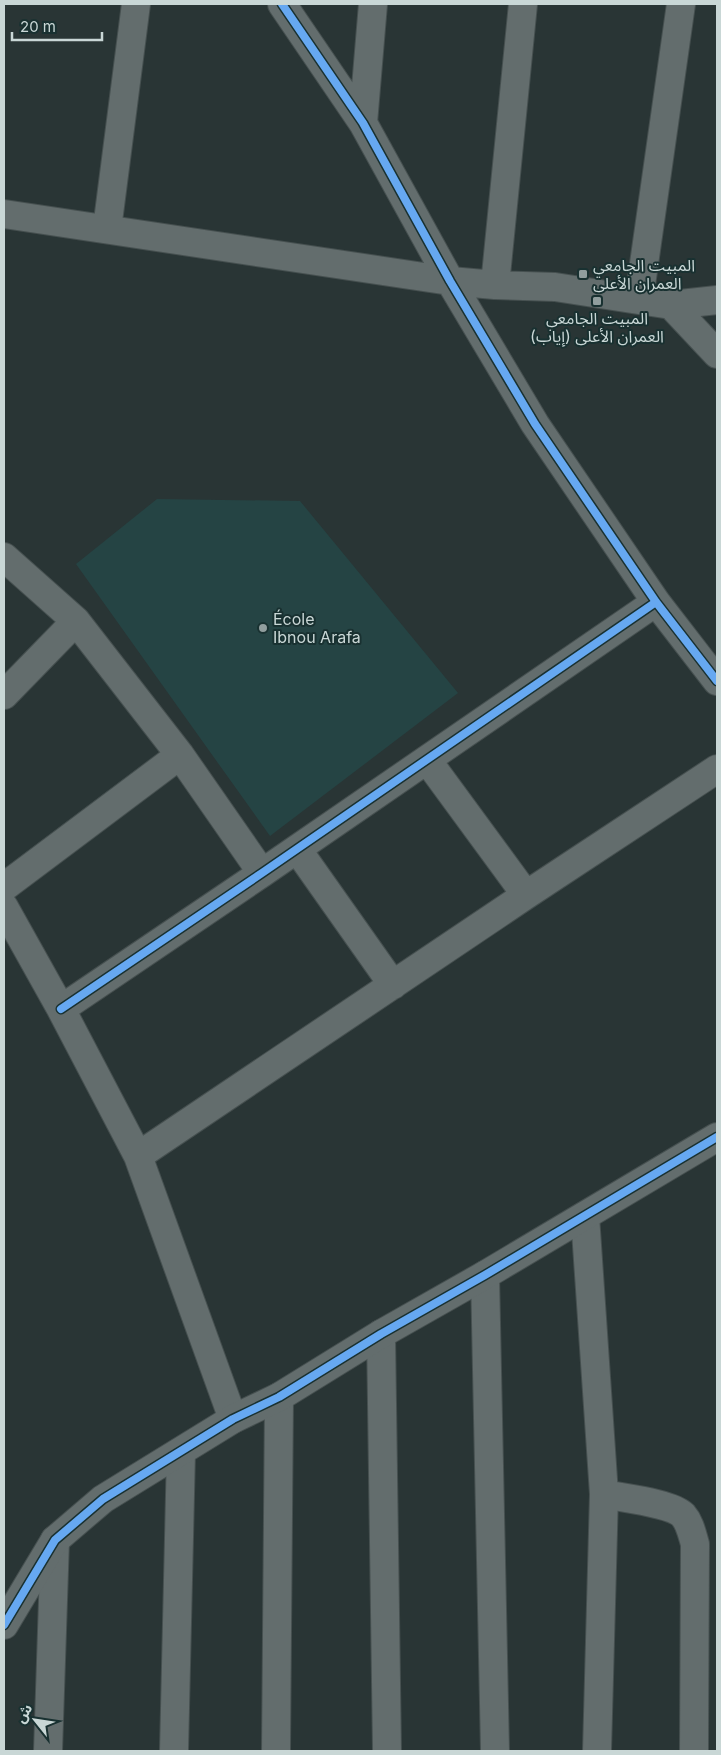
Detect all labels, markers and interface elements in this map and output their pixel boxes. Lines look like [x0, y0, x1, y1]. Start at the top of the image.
scale bar [12, 10, 102, 42]
text: 20 m [20, 17, 56, 36]
place label: المبيت الجامعي العمران الأعلى [593, 255, 695, 293]
marker: المبيت الجامعي العمران الأعلى [577, 268, 589, 280]
marker: المبيت الجامعي العمران الأعلى (إياب) [591, 295, 603, 307]
place label: المبيت الجامعي العمران الأعلى (إياب) [530, 308, 664, 347]
place label: École Ibnou Arafa [273, 609, 361, 647]
marker: École Ibnou Arafa [257, 622, 269, 634]
north arrow [10, 1695, 60, 1745]
text: ش [11, 1701, 35, 1726]

